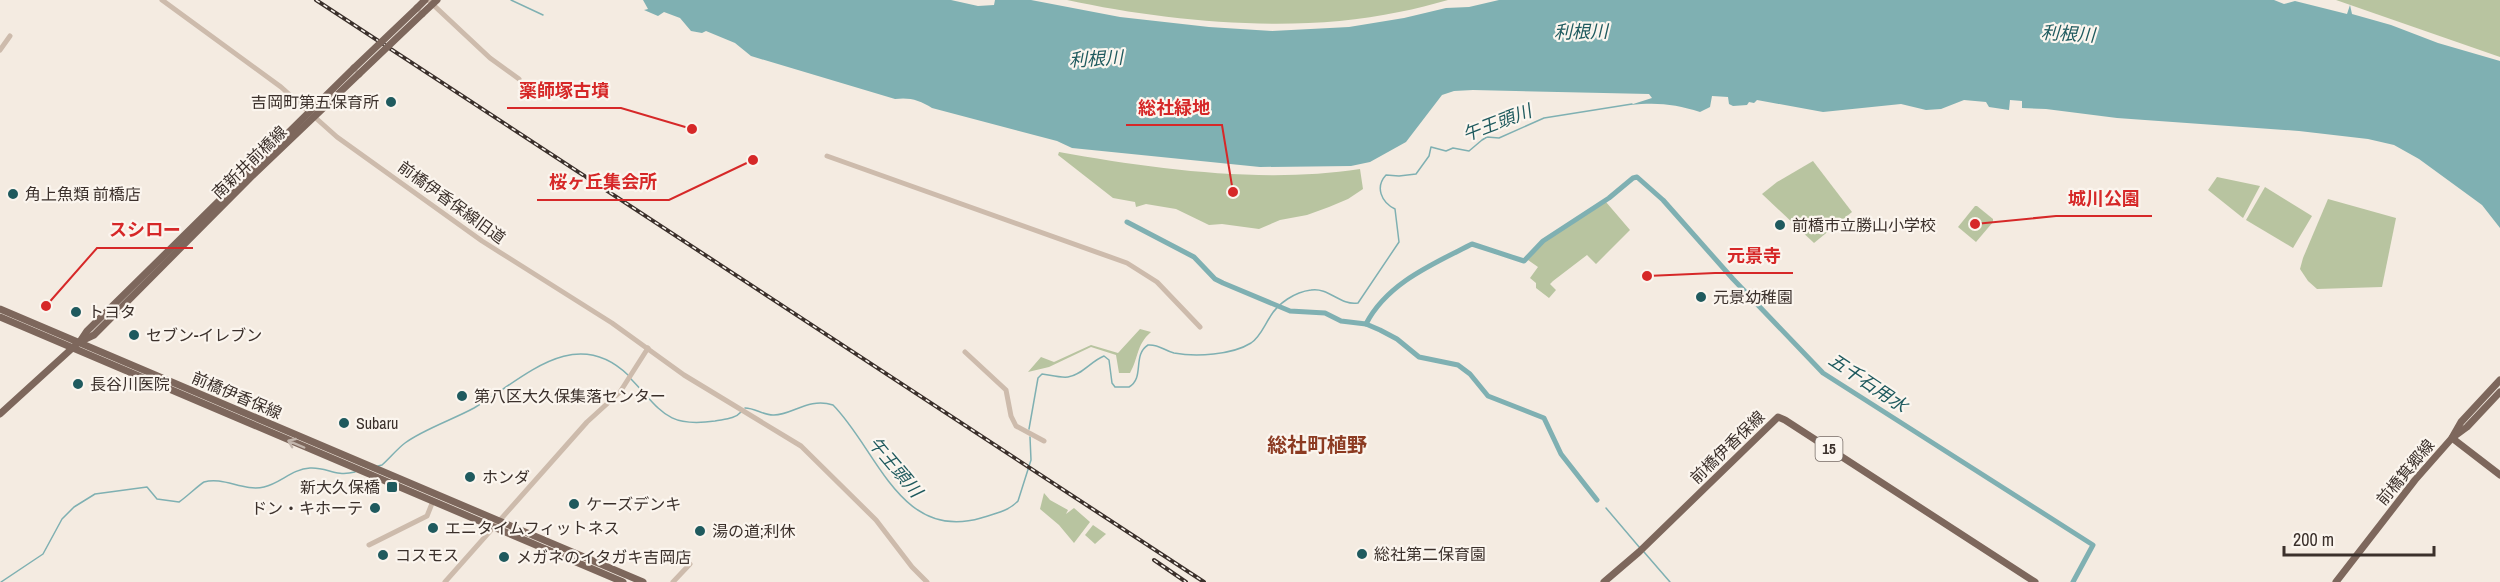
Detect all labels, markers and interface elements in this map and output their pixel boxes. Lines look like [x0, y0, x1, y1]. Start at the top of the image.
water label: 利根川 [1554, 18, 1610, 44]
water label: 利根川 [2040, 20, 2098, 48]
water label: 利根川 [1068, 45, 1126, 72]
callout: 薬師塚古墳 [507, 72, 621, 108]
text: 薬師塚古墳 [519, 78, 609, 103]
callout: 総社緑地 [1126, 89, 1222, 125]
place label: 吉岡町第五保育所 [251, 91, 379, 113]
marker: 吉岡町第五保育所 [384, 95, 398, 109]
text: 総社緑地 [1138, 95, 1210, 120]
water label: 午王頭川 [1459, 97, 1537, 147]
street label: 南新井前橋線 [207, 121, 291, 203]
street label: 前橋伊香保線旧道 [394, 155, 510, 249]
callout: 桜ヶ丘集会所 [537, 164, 669, 200]
text: 桜ヶ丘集会所 [549, 169, 657, 194]
callout: 城川公園 [2056, 180, 2152, 216]
place label: 角上魚類 前橋店 [25, 183, 141, 205]
text: 城川公園 [2068, 186, 2140, 211]
marker: 角上魚類 前橋店 [6, 187, 20, 201]
callout: スシロー [97, 212, 193, 248]
place label: 前橋市立勝山小学校 [1792, 214, 1936, 236]
text: スシロー [109, 217, 181, 242]
marker: 前橋市立勝山小学校 [1773, 218, 1787, 232]
callout: 元景寺 [1715, 237, 1793, 273]
text: 元景寺 [1727, 243, 1781, 268]
place label: 元景幼稚園 [1713, 286, 1793, 308]
marker: 元景幼稚園 [1694, 290, 1708, 304]
place label: トヨタ [88, 301, 136, 323]
marker: トヨタ [69, 305, 83, 319]
place label: セブン-イレブン [146, 324, 262, 346]
marker: セブン-イレブン [127, 328, 141, 342]
water label: 五千石用水 [1824, 347, 1914, 419]
street label: 前橋伊香保線 [189, 366, 285, 424]
place label: 長谷川医院 [90, 373, 170, 395]
marker: 長谷川医院 [71, 377, 85, 391]
place label: 第八区大久保集落センター [474, 385, 666, 407]
marker: 第八区大久保集落センター [455, 389, 469, 403]
street label: 前橋伊香保線 [1685, 406, 1769, 488]
place label: Subaru [356, 412, 398, 434]
marker: Subaru [337, 416, 351, 430]
water label: 午王頭川 [863, 431, 929, 504]
district label: 総社町植野 [1267, 431, 1367, 458]
street label: 前橋箕郷線 [2371, 434, 2439, 510]
road number: 15 [1816, 437, 1842, 461]
one-way arrow [287, 438, 306, 449]
place label: ホンダ [482, 466, 530, 488]
marker: ホンダ [463, 470, 477, 484]
place label: 新大久保橋 [300, 476, 380, 498]
marker: 新大久保橋 [385, 480, 399, 494]
place label: ケーズデンキ [586, 493, 681, 515]
place label: ドン・キホーテ [251, 497, 363, 519]
marker: ケーズデンキ [567, 497, 581, 511]
marker: ドン・キホーテ [368, 501, 382, 515]
place label: エニタイムフィットネス [445, 517, 619, 539]
scale bar [2284, 519, 2434, 557]
place label: 湯の道;利休 [712, 520, 796, 542]
marker: エニタイムフィットネス [426, 521, 440, 535]
marker: 湯の道;利休 [693, 524, 707, 538]
text: 200 m [2293, 527, 2334, 552]
place label: 総社第二保育園 [1374, 543, 1486, 565]
place label: コスモス [395, 544, 459, 566]
place label: メガネのイタガキ吉岡店 [516, 546, 691, 568]
marker: 総社第二保育園 [1355, 547, 1369, 561]
marker: コスモス [376, 548, 390, 562]
marker: メガネのイタガキ吉岡店 [497, 550, 511, 564]

